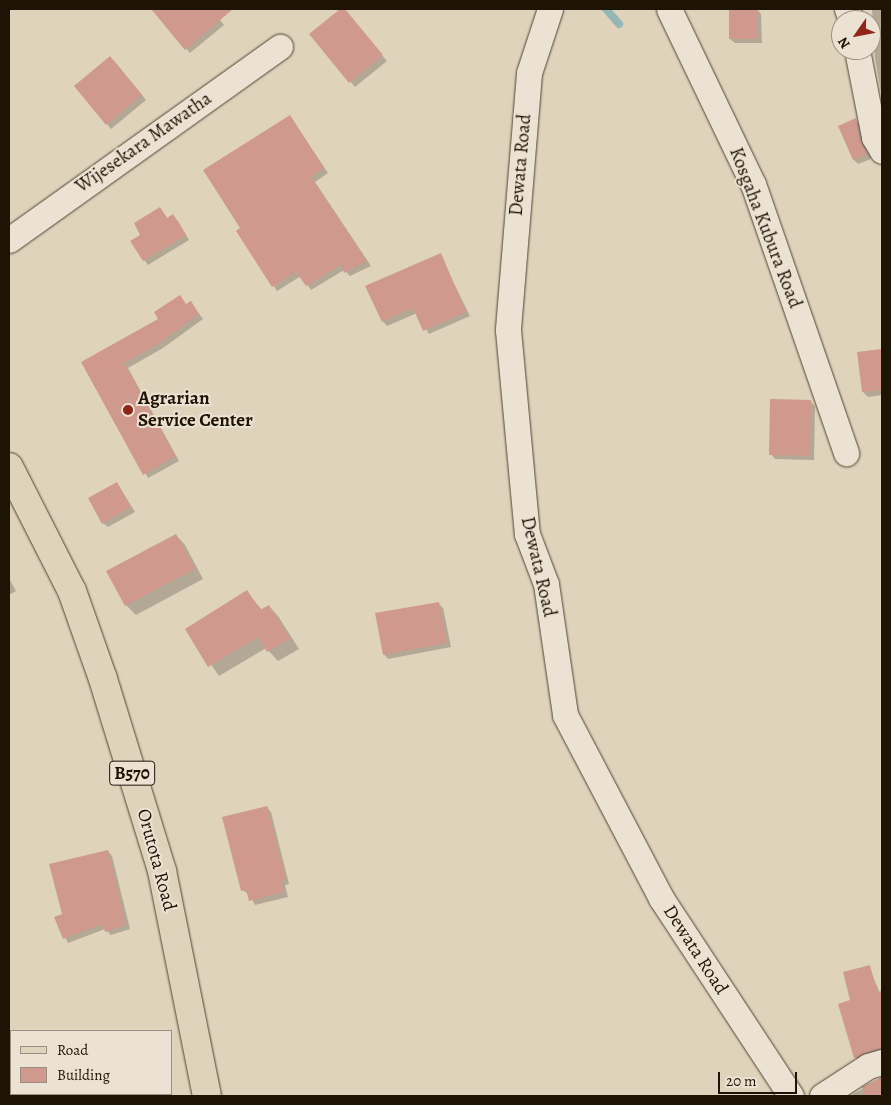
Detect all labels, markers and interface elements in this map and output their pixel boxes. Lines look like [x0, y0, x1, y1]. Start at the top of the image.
north arrow [831, 10, 881, 60]
text: N [833, 33, 855, 52]
street label: Wijesekara Mawatha [72, 88, 216, 198]
street label: Dewata Road [505, 113, 537, 217]
street label: Kosgaha Kubura Road [724, 144, 806, 312]
place label: Agrarian Service Center [138, 388, 253, 432]
marker: Agrarian Service Center [122, 404, 134, 416]
street label: Dewata Road [515, 515, 561, 619]
road number: B570 [108, 758, 156, 788]
street label: Orutota Road [131, 806, 181, 914]
street label: Dewata Road [658, 901, 732, 999]
legend [10, 1030, 172, 1095]
text: Road [57, 1040, 88, 1060]
scale bar [721, 1062, 800, 1094]
text: Building [57, 1065, 110, 1085]
text: 20 m [726, 1071, 757, 1091]

